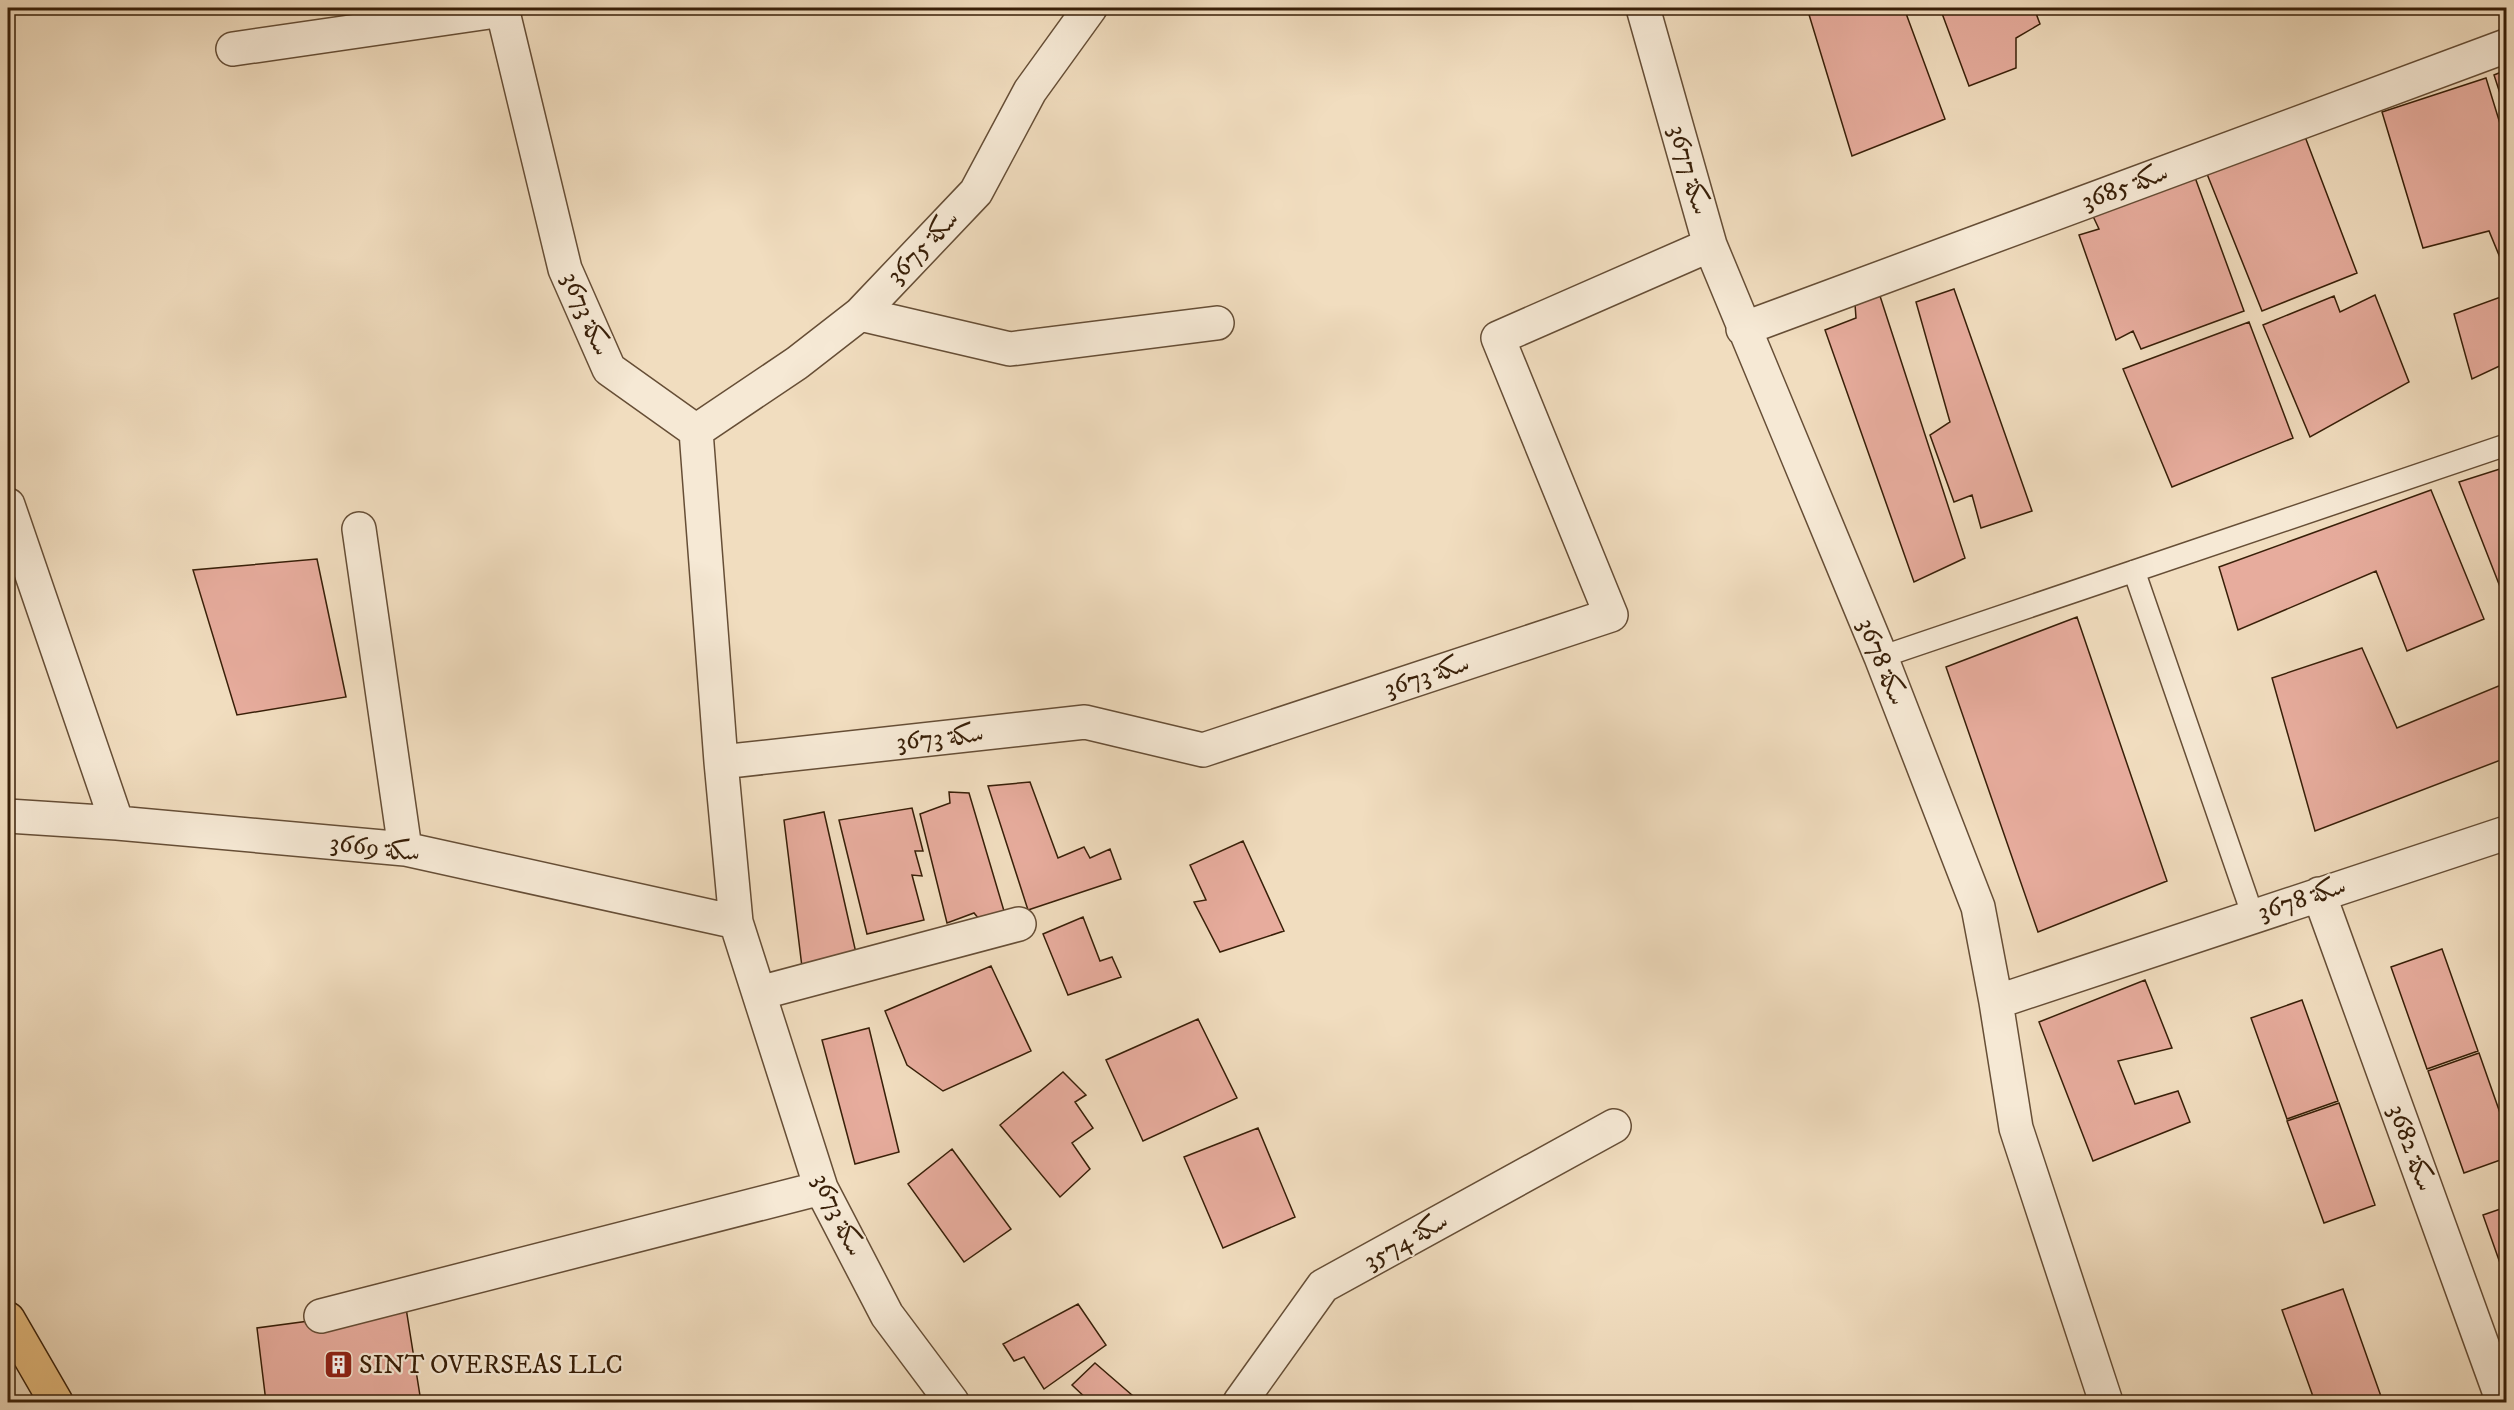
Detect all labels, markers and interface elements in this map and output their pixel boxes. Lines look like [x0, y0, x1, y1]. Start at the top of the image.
street label: سكة 3677 [1660, 121, 1718, 219]
street label: سكة 3685 [2077, 156, 2173, 218]
street label: سكة 3675 [880, 203, 966, 291]
street label: سكة 3673 [554, 267, 618, 361]
street label: سكة 3678 [1850, 614, 1914, 710]
street label: سكة 3673 [1380, 647, 1474, 705]
street label: سكة 3673 [895, 717, 985, 759]
street label: سكة 3669 [328, 826, 422, 870]
street label: سكة 3678 [2254, 869, 2350, 929]
street label: سكة 3682 [2380, 1100, 2442, 1196]
street label: سكة 3673 [805, 1168, 871, 1262]
street label: سكة 3574 [1358, 1204, 1454, 1278]
building icon: SINT OVERSEAS LLC [322, 1349, 354, 1381]
place label: SINT OVERSEAS LLC [359, 1349, 623, 1382]

